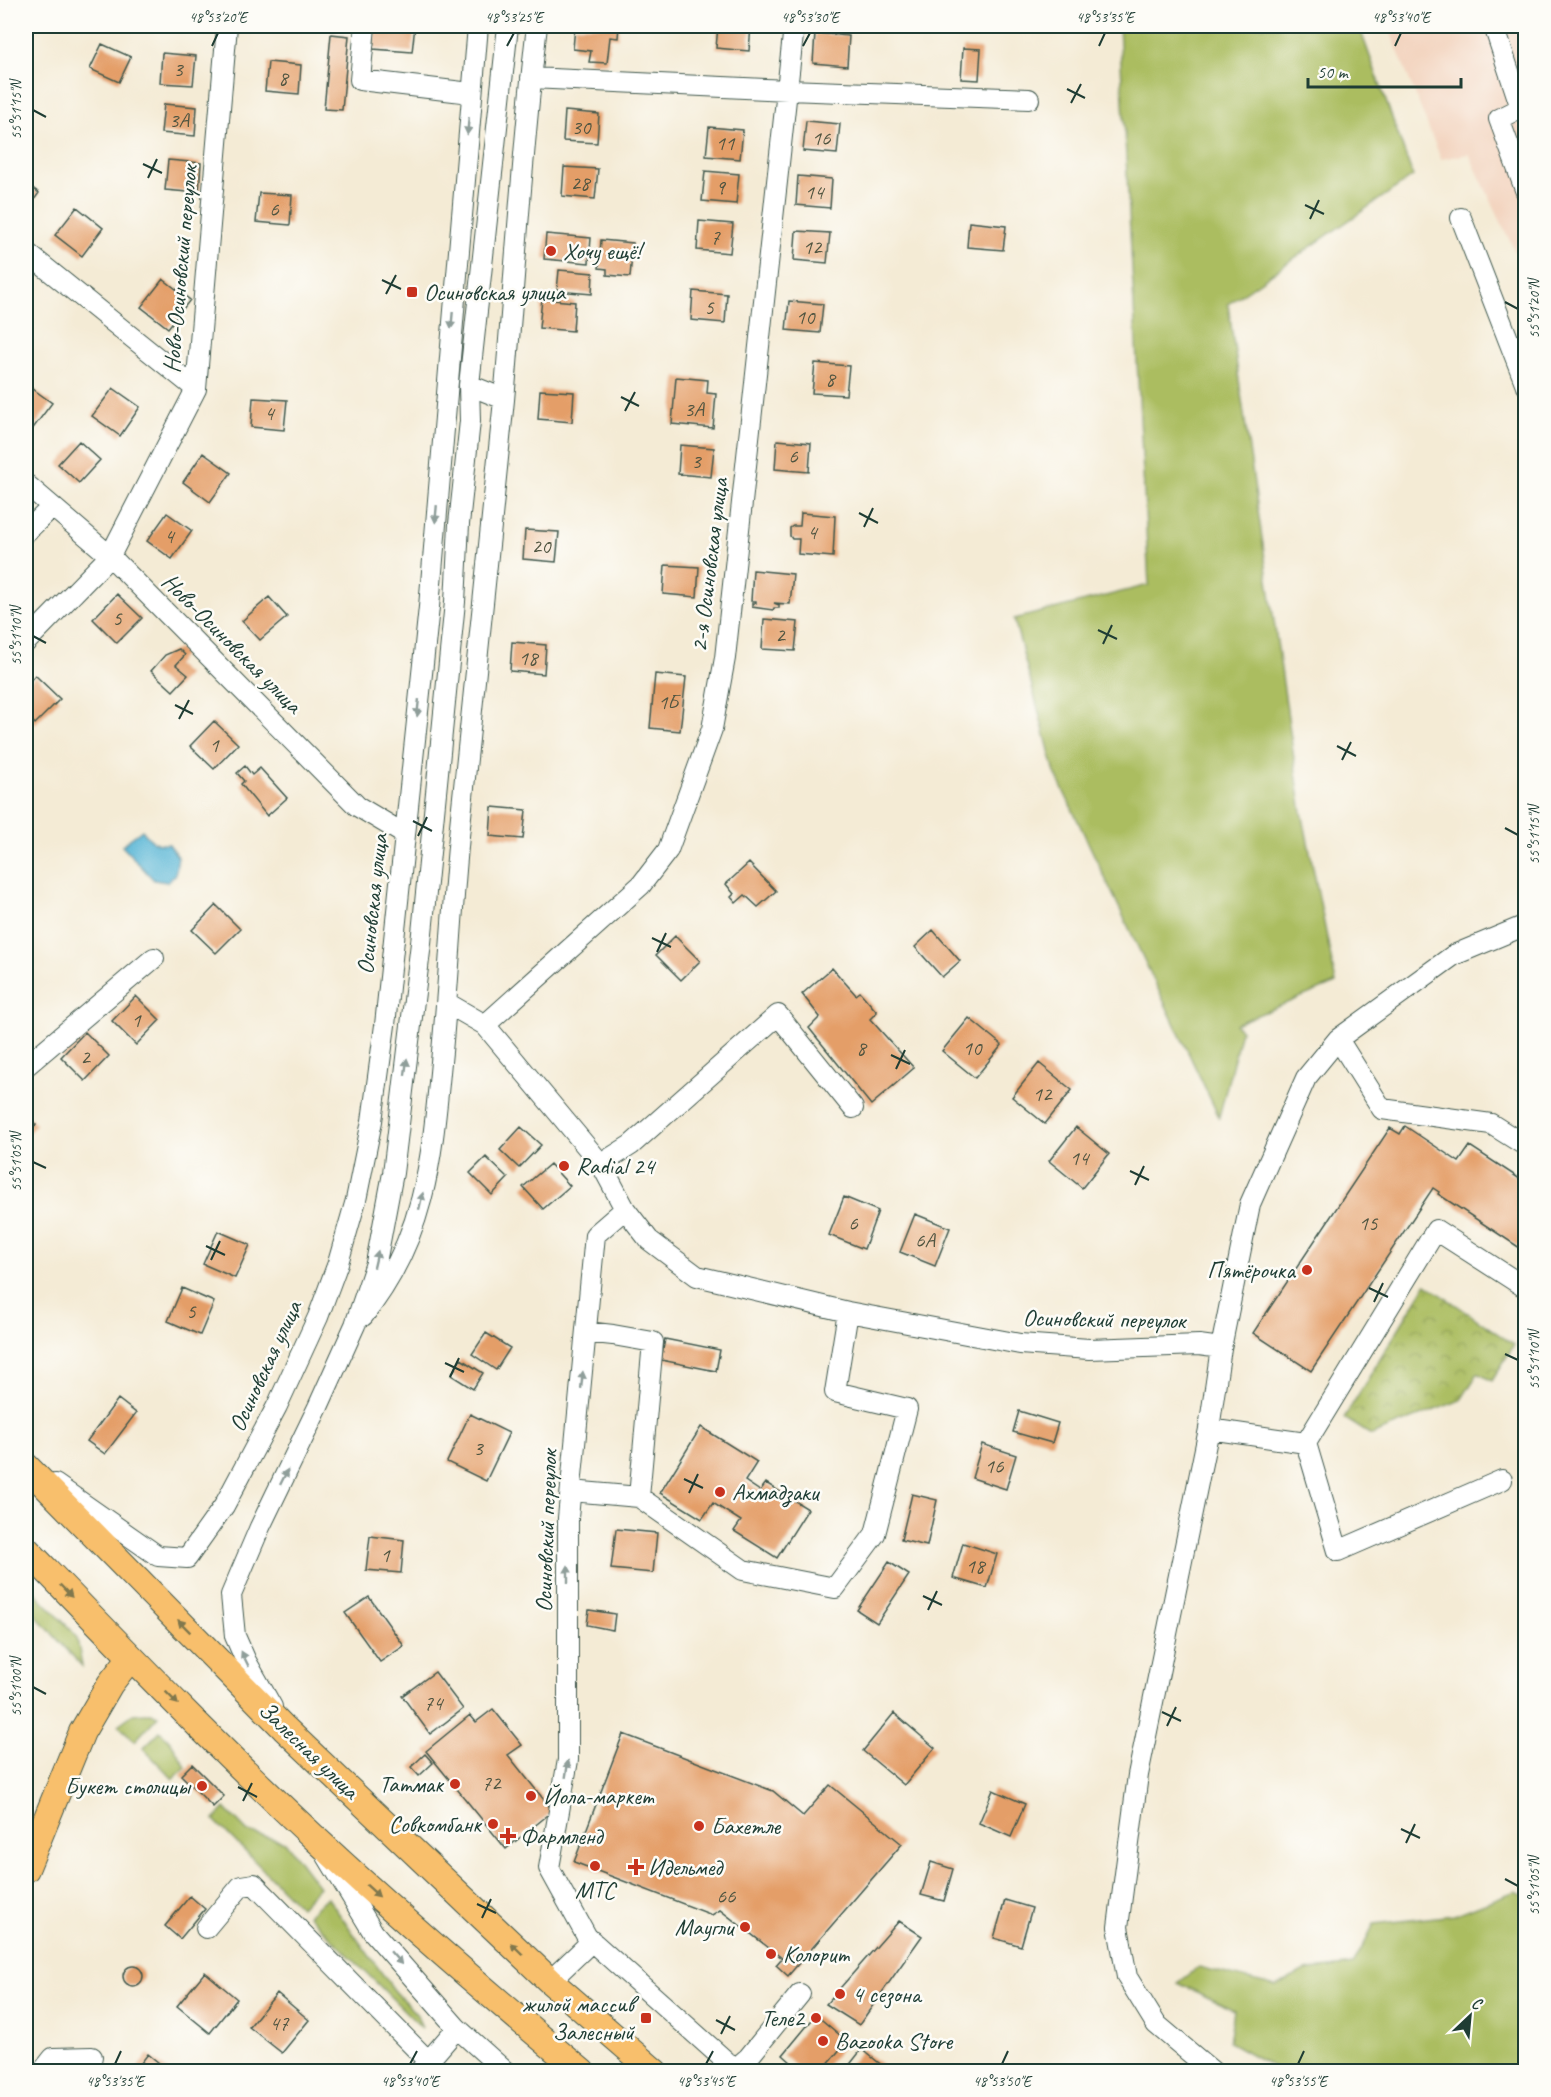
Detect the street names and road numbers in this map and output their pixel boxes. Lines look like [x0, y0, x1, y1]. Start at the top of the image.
street label: Ново-Осиновский переулок [156, 162, 204, 374]
street label: 2-я Осиновская улица [683, 475, 735, 654]
street label: Ново-Осиновская улица [155, 566, 310, 721]
street label: Осиновская улица [350, 831, 394, 976]
street label: Осиновская улица [222, 1294, 309, 1436]
street label: Осиновский переулок [1022, 1303, 1188, 1335]
street label: Осиновский переулок [528, 1447, 564, 1613]
street label: Залесная улица [252, 1695, 367, 1806]

